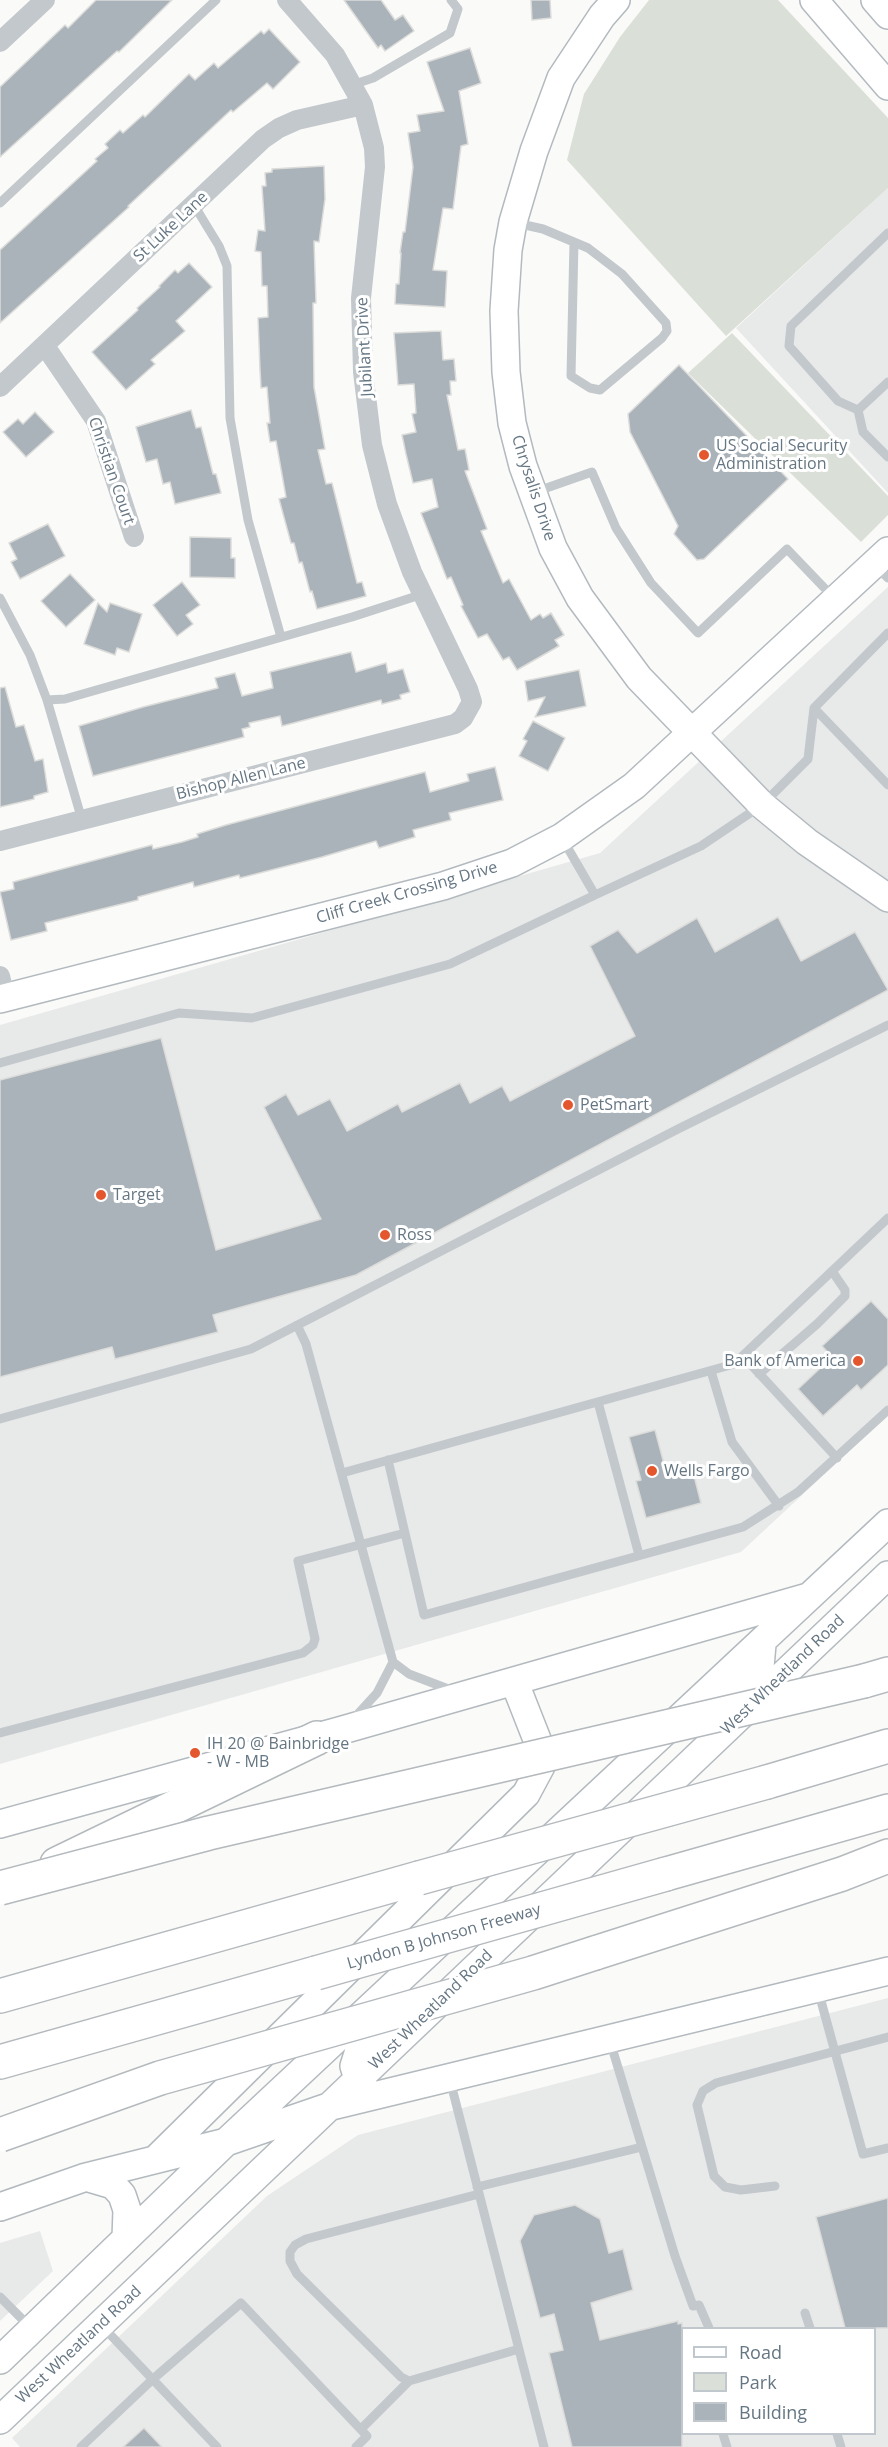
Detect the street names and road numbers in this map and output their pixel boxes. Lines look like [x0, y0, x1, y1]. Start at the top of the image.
street label: St Luke Lane [130, 188, 212, 266]
street label: Jubilant Drive [353, 297, 377, 397]
street label: Christian Court [84, 415, 138, 527]
street label: Chrysalis Drive [507, 433, 559, 543]
street label: Bishop Allen Lane [174, 754, 308, 804]
street label: Cliff Creek Crossing Drive [314, 858, 500, 928]
street label: West Wheatland Road [717, 1611, 849, 1739]
street label: Lyndon B Johnson Freeway [345, 1900, 543, 1974]
street label: West Wheatland Road [365, 1946, 497, 2074]
street label: West Wheatland Road [12, 2282, 146, 2408]

